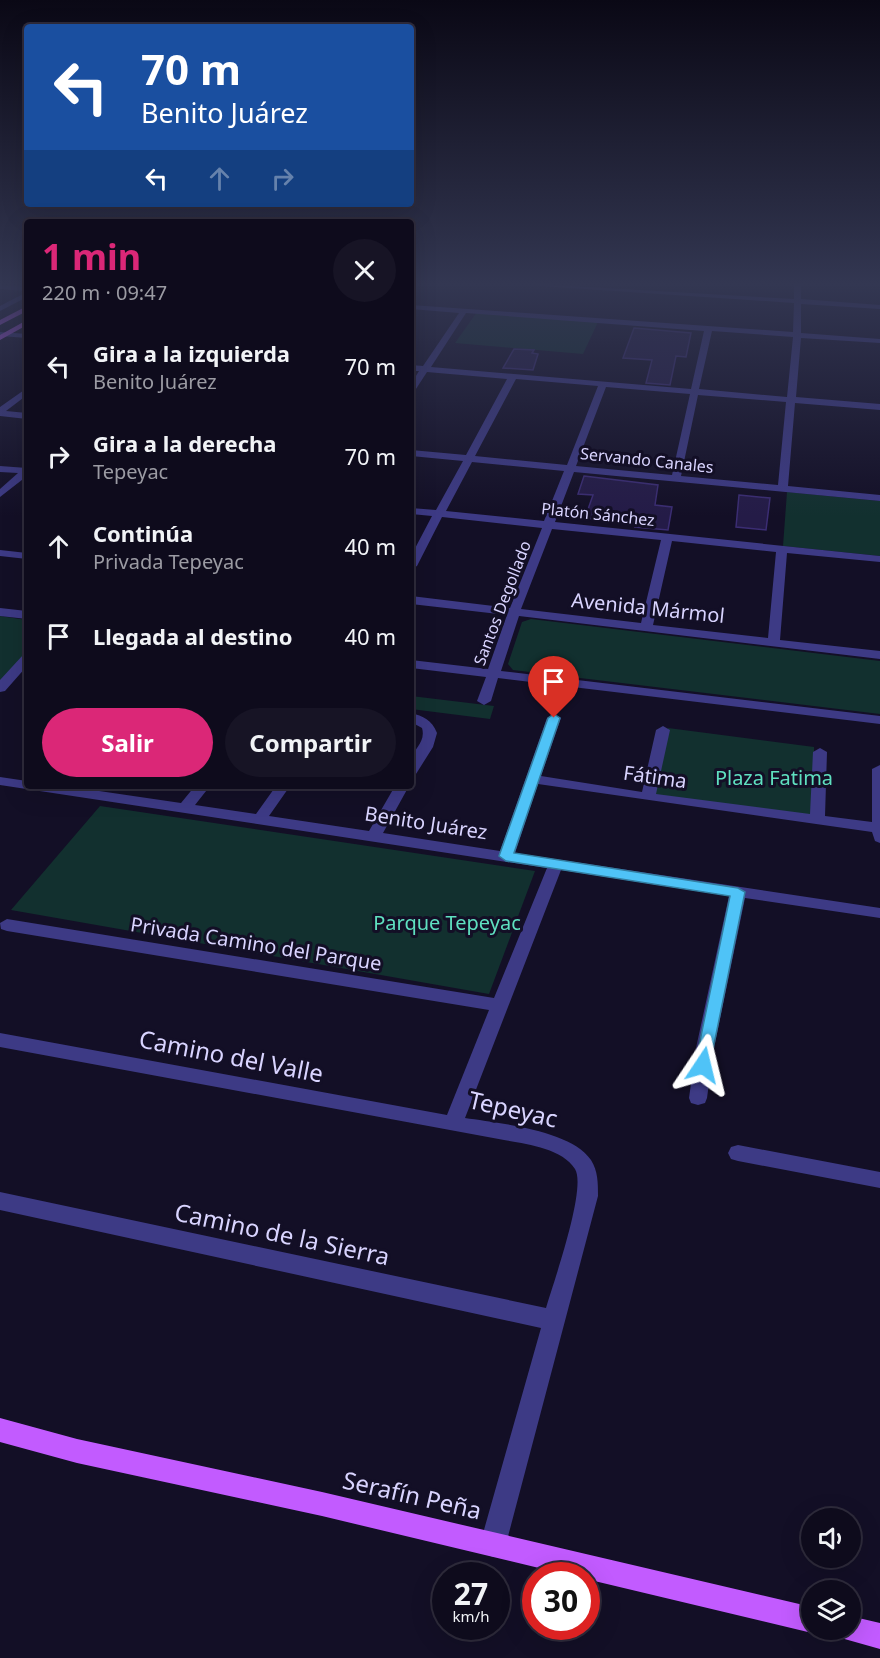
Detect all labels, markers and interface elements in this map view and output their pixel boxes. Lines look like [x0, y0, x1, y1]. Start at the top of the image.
text: 70 m [141, 40, 241, 97]
icon: left [42, 48, 120, 126]
text: Benito Juárez [141, 94, 308, 131]
icon: left [140, 162, 173, 195]
icon: ahead [203, 162, 236, 195]
icon: right [266, 162, 299, 195]
text: 1 min [42, 232, 141, 281]
button: close [333, 239, 396, 302]
text: 220 m · 09:47 [42, 279, 167, 306]
text: Gira a la izquierda [93, 338, 290, 368]
icon: left [42, 350, 75, 383]
text: 70 m [345, 351, 396, 381]
text: Benito Juárez [93, 368, 217, 395]
text: Gira a la derecha [93, 428, 277, 458]
icon: right [42, 440, 75, 473]
text: 70 m [345, 441, 396, 471]
street label: Servando Canales [579, 442, 715, 478]
text: Tepeyac [93, 458, 168, 485]
street label: Platón Sánchez [540, 497, 656, 531]
text: Continúa [93, 518, 193, 548]
icon: ahead [42, 530, 75, 563]
text: 40 m [345, 531, 396, 561]
street label: Santos Degollado [468, 537, 536, 669]
text: Privada Tepeyac [93, 548, 244, 575]
street label: Avenida Mármol [570, 586, 726, 629]
icon: arrive [42, 620, 75, 653]
text: Llegada al destino [93, 621, 293, 651]
text: 40 m [345, 621, 396, 651]
pin [528, 656, 579, 718]
icon: arrive [537, 665, 570, 698]
button: Salir [42, 708, 213, 777]
button: Compartir [225, 708, 396, 777]
street label: Fátima [622, 759, 689, 794]
park label: Plaza Fatima [715, 764, 833, 791]
street label: Benito Juárez [363, 799, 489, 846]
park label: Parque Tepeyac [373, 909, 521, 936]
street label: Privada Camino del Parque [128, 910, 384, 977]
street label: Camino del Valle [136, 1022, 326, 1090]
position arrow [671, 1033, 735, 1097]
street label: Tepeyac [466, 1082, 561, 1135]
street label: Camino de la Sierra [172, 1195, 393, 1272]
street label: Serafín Peña [340, 1463, 485, 1527]
map controls [801, 1508, 861, 1640]
button: sound [801, 1508, 861, 1568]
speed limit sign: 30 [522, 1562, 600, 1640]
text: 27 [454, 1573, 488, 1614]
button: layers [801, 1580, 861, 1640]
text: km/h [453, 1606, 489, 1626]

